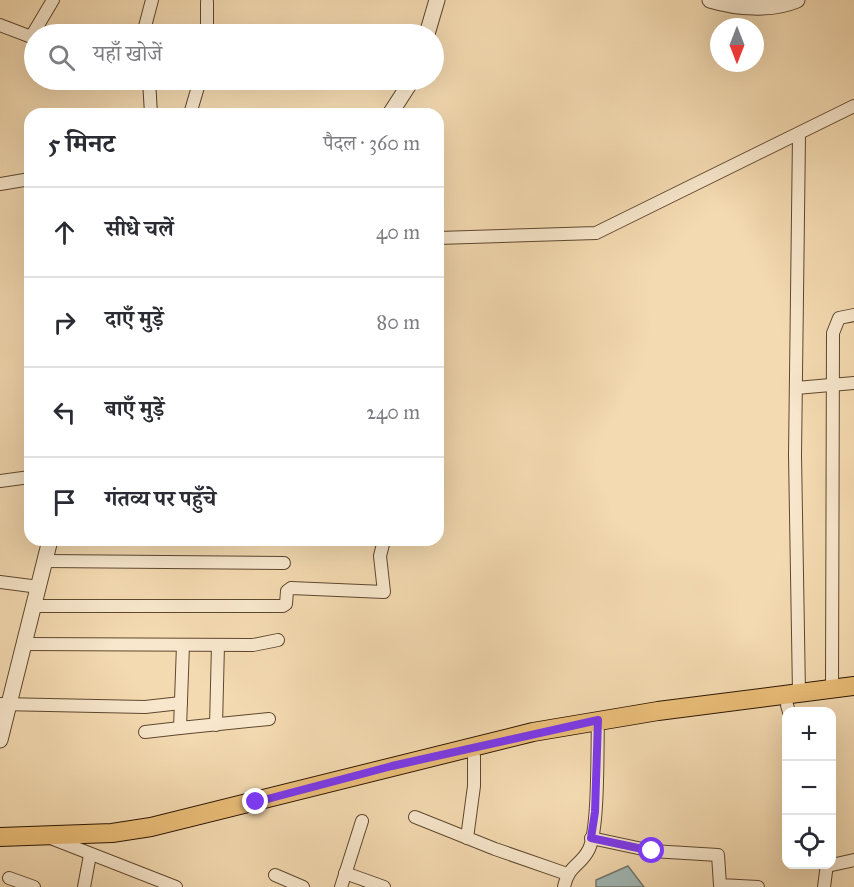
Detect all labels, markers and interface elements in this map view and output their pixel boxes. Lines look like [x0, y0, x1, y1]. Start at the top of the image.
north arrow [710, 18, 764, 72]
search box [24, 24, 444, 90]
text: यहाँ खोजें [93, 40, 162, 67]
icon: search [45, 41, 78, 74]
text: 5 मिनट [48, 127, 115, 159]
text: पैदल · 360 m [323, 131, 420, 155]
text: सीधे चलें [105, 215, 174, 242]
icon: ahead [48, 216, 81, 249]
text: 40 m [376, 220, 420, 244]
text: दाएँ मुड़ें [105, 305, 164, 332]
icon: right [48, 306, 81, 339]
text: 80 m [377, 310, 420, 334]
text: बाएँ मुड़ें [105, 395, 164, 422]
icon: left [48, 396, 81, 429]
text: 240 m [366, 400, 420, 424]
text: गंतव्य पर पहुँचे [105, 485, 216, 512]
icon: arrive [48, 486, 81, 519]
map controls [782, 707, 836, 869]
button: + [782, 707, 836, 761]
button: − [782, 761, 836, 815]
route end [242, 788, 268, 814]
button: locate [782, 815, 836, 869]
route start [638, 837, 664, 863]

